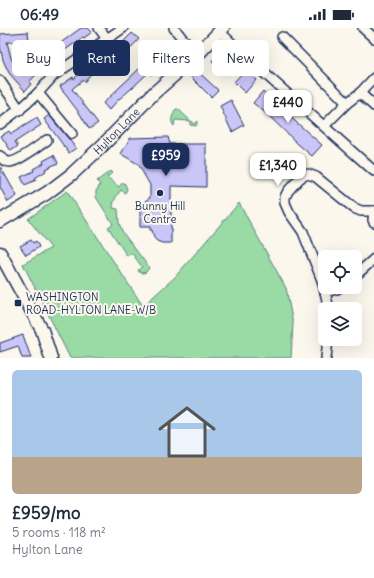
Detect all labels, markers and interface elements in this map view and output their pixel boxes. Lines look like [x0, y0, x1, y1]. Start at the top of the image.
text: 06:49 [20, 5, 59, 24]
chip: Buy [12, 40, 65, 76]
chip: Rent [73, 40, 130, 76]
chip: Filters [138, 40, 204, 76]
chip: New [212, 40, 269, 76]
pin: £440 [264, 90, 312, 124]
text: £440 [273, 94, 303, 111]
street label: Hylton Lane [91, 105, 143, 157]
pin: £959 [142, 143, 190, 177]
text: £959 [151, 147, 181, 164]
pin: £1,340 [245, 153, 311, 187]
text: £1,340 [259, 157, 297, 174]
marker: Bunny Hill Centre [155, 188, 165, 198]
place label: Bunny Hill Centre [135, 199, 185, 226]
map controls [318, 250, 362, 346]
button: locate [318, 250, 362, 294]
place label: WASHINGTON ROAD-HYLTON LANE-W/B [26, 290, 156, 317]
marker: WASHINGTON ROAD-HYLTON LANE-W/B [13, 298, 23, 308]
button: layers [318, 302, 362, 346]
icon: home [151, 396, 223, 468]
text: £959/mo [12, 502, 81, 524]
text: 5 rooms · 118 m² [12, 524, 106, 541]
text: Hylton Lane [12, 541, 83, 558]

